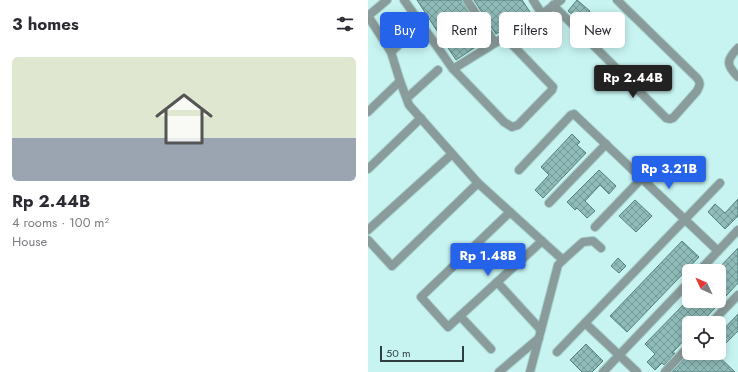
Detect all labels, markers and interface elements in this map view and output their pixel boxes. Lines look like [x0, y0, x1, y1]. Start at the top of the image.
text: 3 homes [12, 12, 79, 36]
chip: Buy [380, 12, 429, 48]
chip: Rent [437, 12, 491, 48]
chip: Filters [499, 12, 562, 48]
chip: New [570, 12, 625, 48]
icon: filters [334, 13, 356, 35]
pin: Rp 2.44B [592, 65, 674, 99]
text: Rp 2.44B [603, 68, 663, 87]
icon: home [148, 83, 220, 155]
pin: Rp 3.21B [628, 156, 710, 190]
text: Rp 3.21B [641, 159, 697, 178]
text: Rp 2.44B [12, 189, 90, 213]
text: 4 rooms · 100 m² [12, 213, 109, 232]
text: House [12, 232, 47, 251]
pin: Rp 1.48B [447, 243, 529, 277]
text: Rp 1.48B [460, 246, 517, 265]
north arrow [682, 264, 726, 308]
map controls [682, 264, 726, 360]
button: locate [682, 316, 726, 360]
scale bar [380, 344, 464, 363]
text: 50 m [386, 345, 411, 361]

